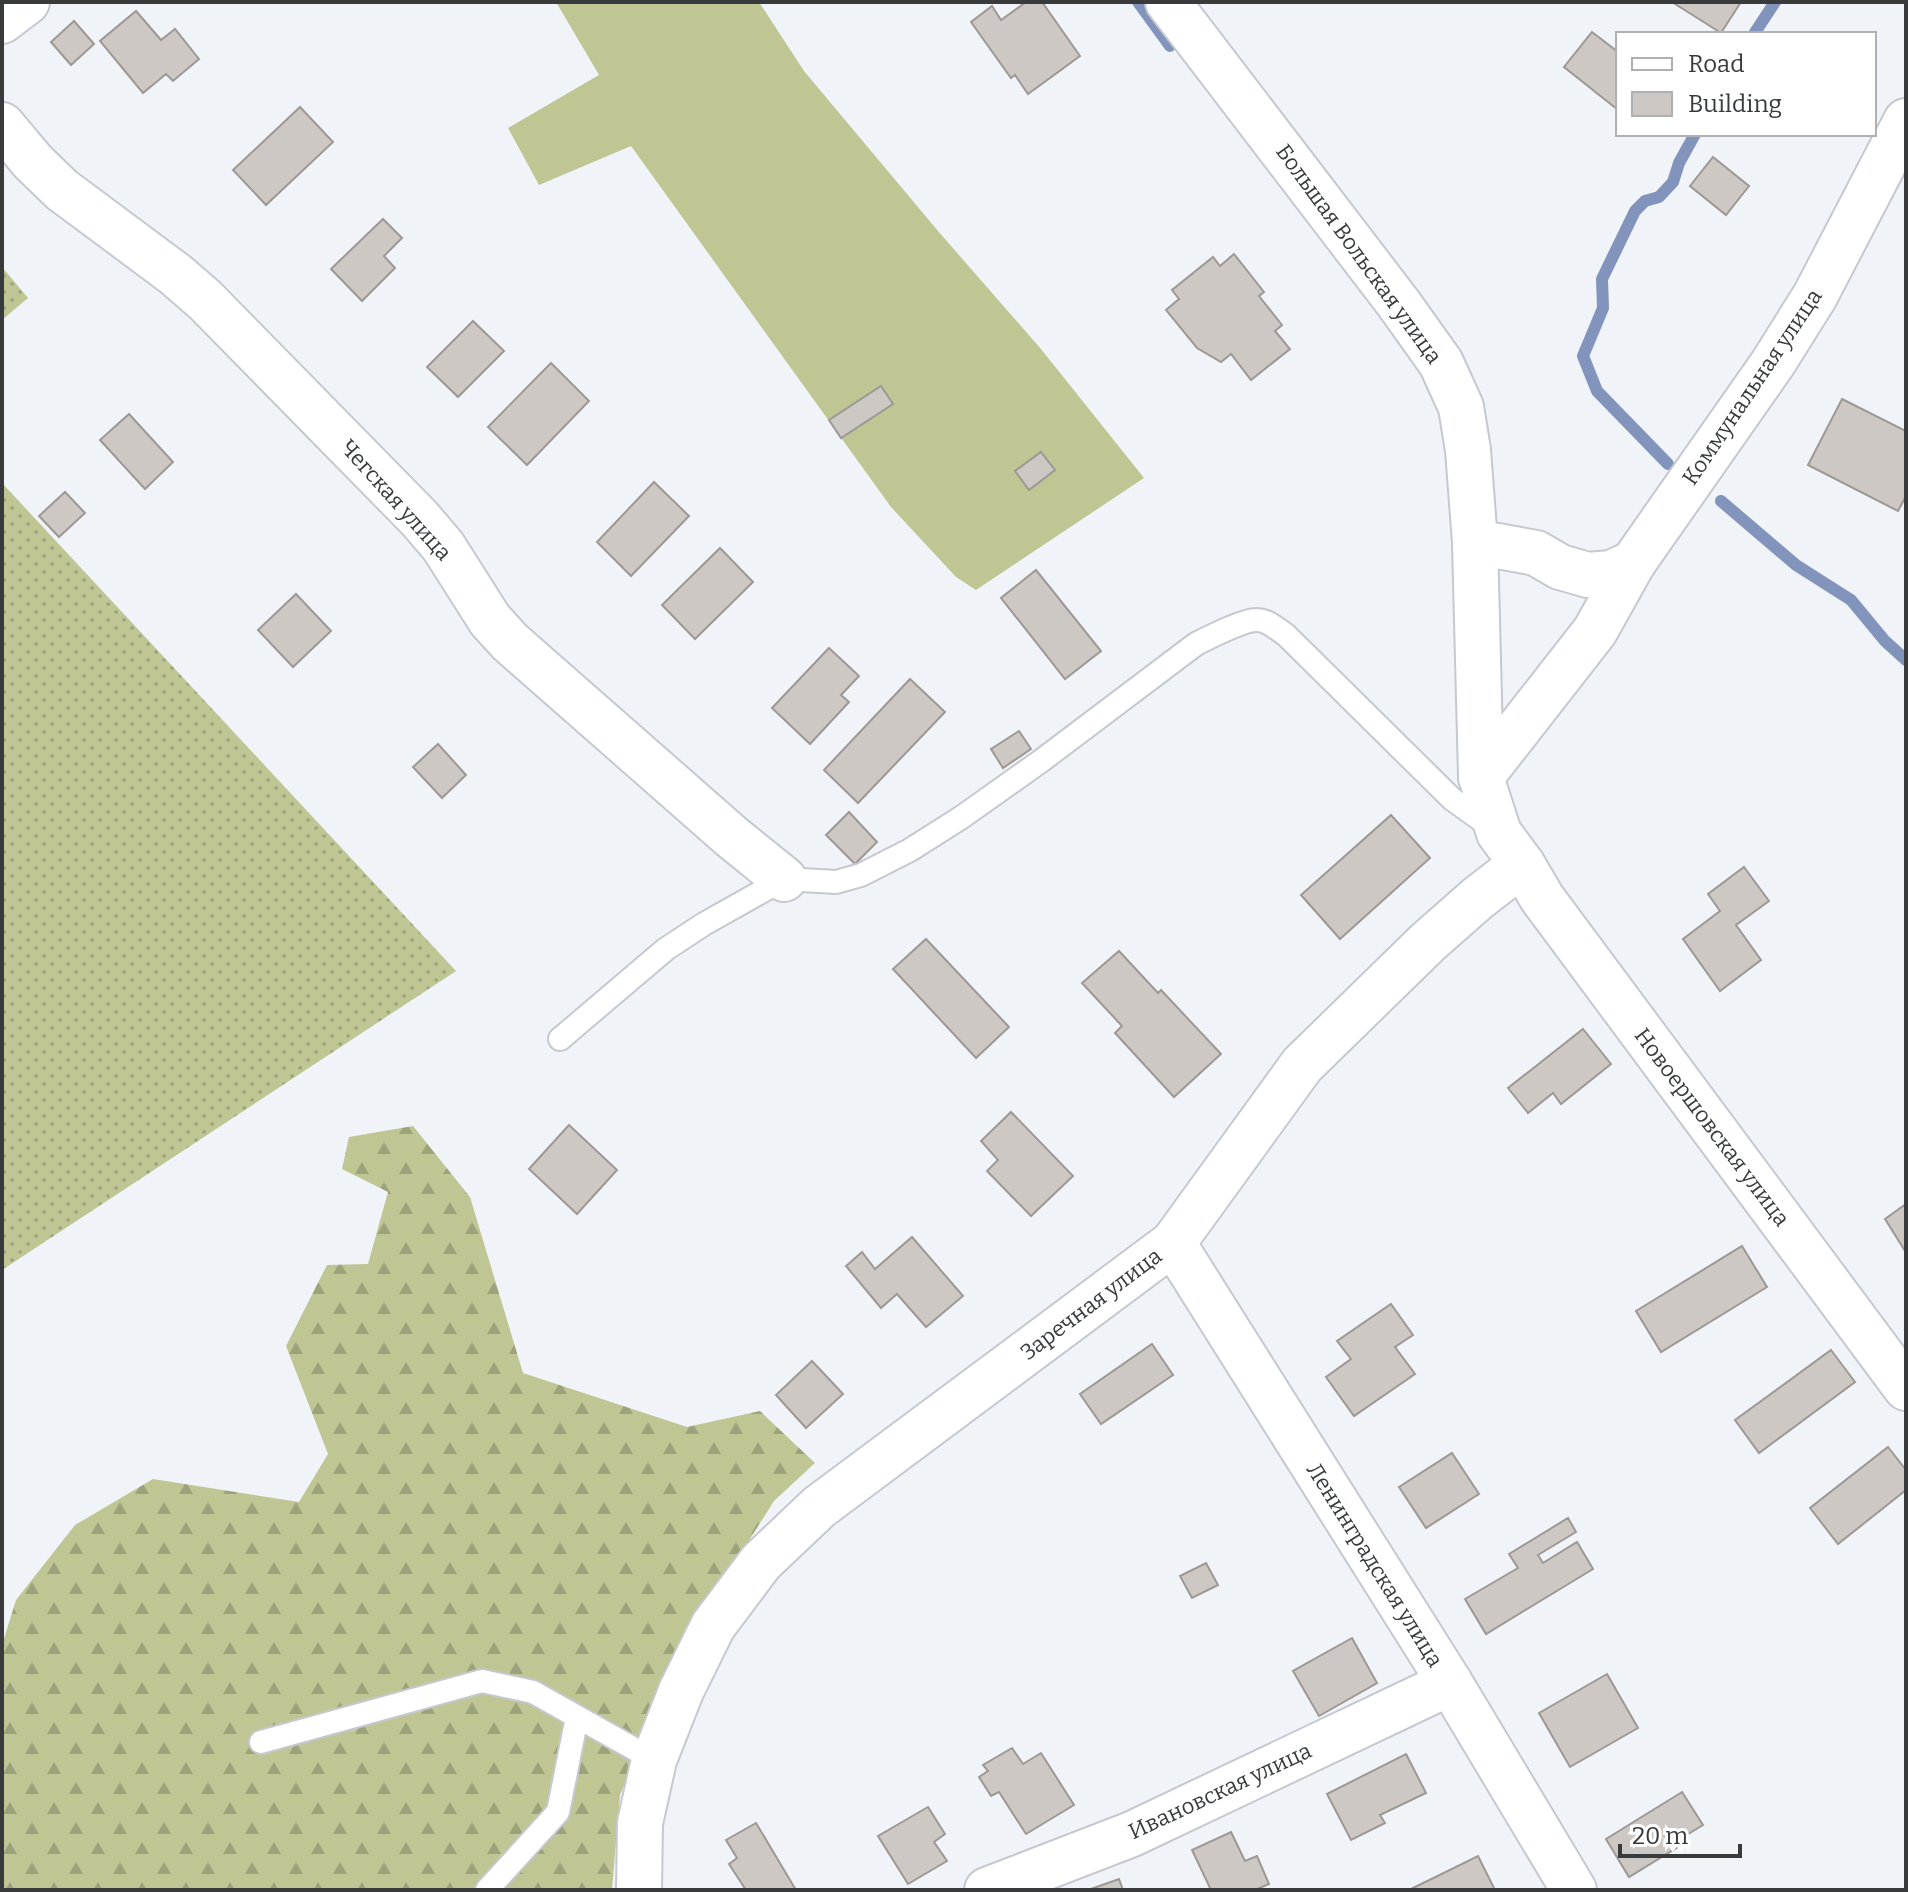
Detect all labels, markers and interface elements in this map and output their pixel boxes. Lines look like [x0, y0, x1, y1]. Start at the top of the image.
legend [1616, 32, 1876, 136]
text: Road [1688, 50, 1744, 78]
text: Building [1688, 90, 1782, 118]
street label: Большая Вольская улица [1270, 139, 1448, 369]
street label: Коммунальная улица [1676, 284, 1828, 490]
street label: Чегская улица [335, 434, 457, 566]
street label: Новоершовская улица [1629, 1023, 1795, 1231]
street label: Заречная улица [1015, 1242, 1167, 1366]
street label: Ленинградская улица [1301, 1458, 1449, 1672]
street label: Ивановская улица [1124, 1737, 1316, 1845]
scale bar [1620, 1808, 1740, 1858]
text: 20 m [1632, 1822, 1688, 1850]

